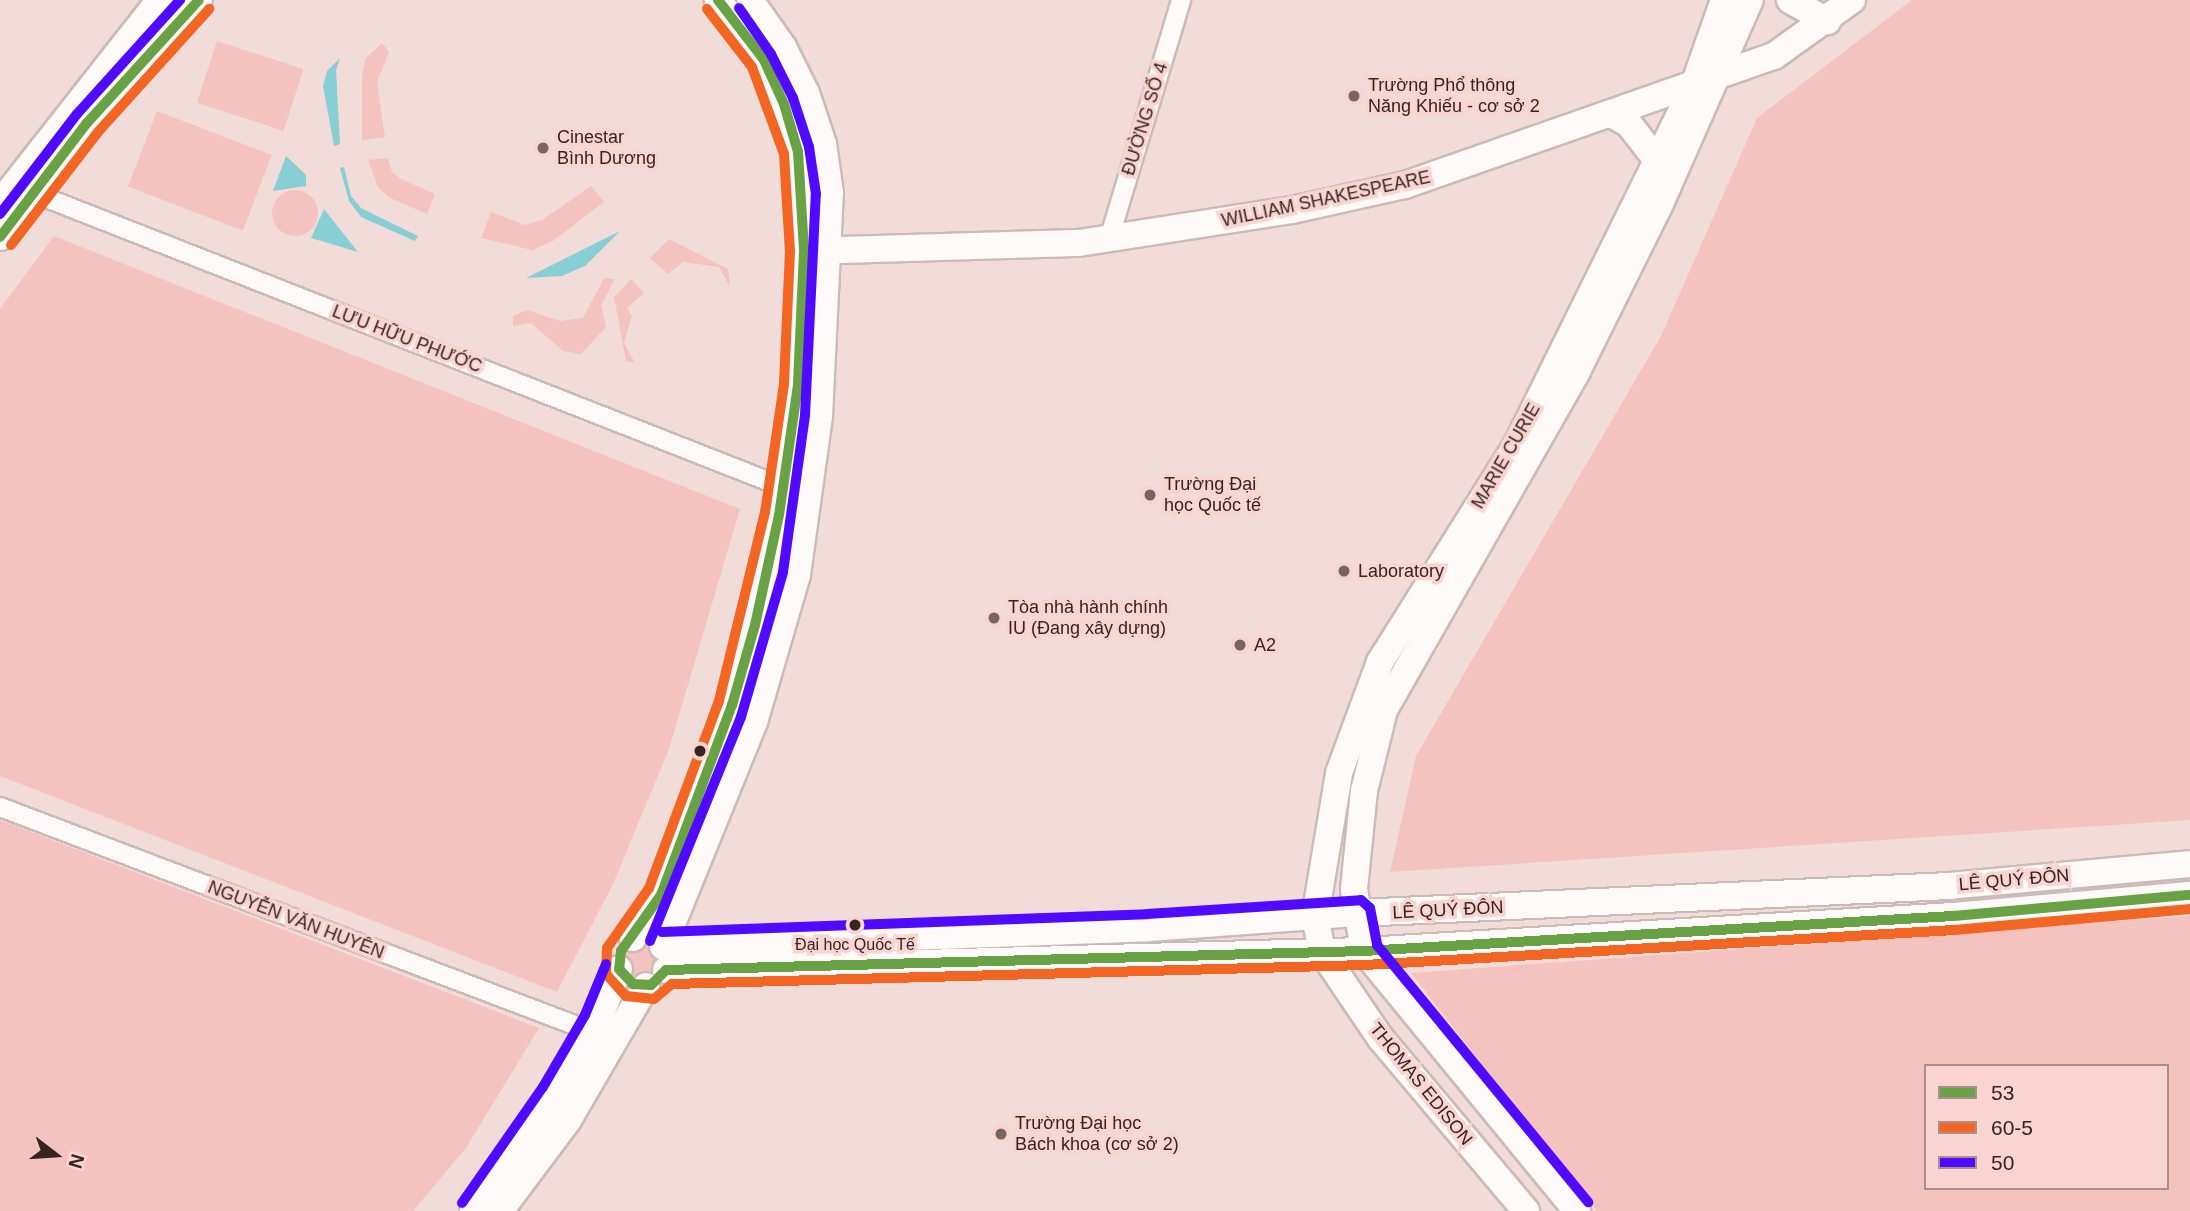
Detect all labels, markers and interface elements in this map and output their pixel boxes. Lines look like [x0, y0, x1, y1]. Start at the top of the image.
street label: ĐƯỜNG SỐ 4 [1118, 60, 1172, 178]
place label: Trường Phổ thông Năng Khiếu - cơ sở 2 [1368, 75, 1540, 118]
marker: Trường Phổ thông Năng Khiếu - cơ sở 2 [1346, 88, 1362, 104]
place label: Cinestar Bình Dương [557, 127, 656, 170]
marker: Cinestar Bình Dương [535, 140, 551, 156]
street label: WILLIAM SHAKESPEARE [1220, 166, 1432, 232]
street label: LƯU HỮU PHƯỚC [329, 301, 485, 377]
street label: MARIE CURIE [1467, 399, 1545, 513]
place label: Trường Đại học Quốc tế [1164, 474, 1261, 516]
marker: Trường Đại học Quốc tế [1142, 487, 1158, 503]
place label: Laboratory [1358, 560, 1444, 582]
marker: Laboratory [1336, 563, 1352, 579]
place label: Tòa nhà hành chính IU (Đang xây dựng) [1008, 597, 1168, 640]
marker: Tòa nhà hành chính IU (Đang xây dựng) [986, 610, 1002, 626]
place label: A2 [1254, 634, 1276, 656]
marker: A2 [1232, 637, 1248, 653]
unlabelled marker [693, 744, 707, 758]
street label: LÊ QUÝ ĐÔN [1958, 864, 2070, 896]
street label: NGUYỄN VĂN HUYÊN [205, 876, 387, 964]
street label: LÊ QUÝ ĐÔN [1392, 896, 1504, 924]
marker: Đại học Quốc Tế [848, 918, 862, 932]
place label: Đại học Quốc Tế [795, 935, 915, 955]
street label: THOMAS EDISON [1365, 1019, 1477, 1149]
legend [1924, 1064, 2169, 1190]
text: 53 [1991, 1081, 2014, 1104]
place label: Trường Đại học Bách khoa (cơ sở 2) [1015, 1113, 1179, 1156]
text: 60-5 [1991, 1116, 2033, 1139]
north arrow [21, 1120, 91, 1190]
marker: Trường Đại học Bách khoa (cơ sở 2) [993, 1126, 1009, 1142]
text: 50 [1991, 1151, 2014, 1174]
text: N [65, 1152, 89, 1171]

